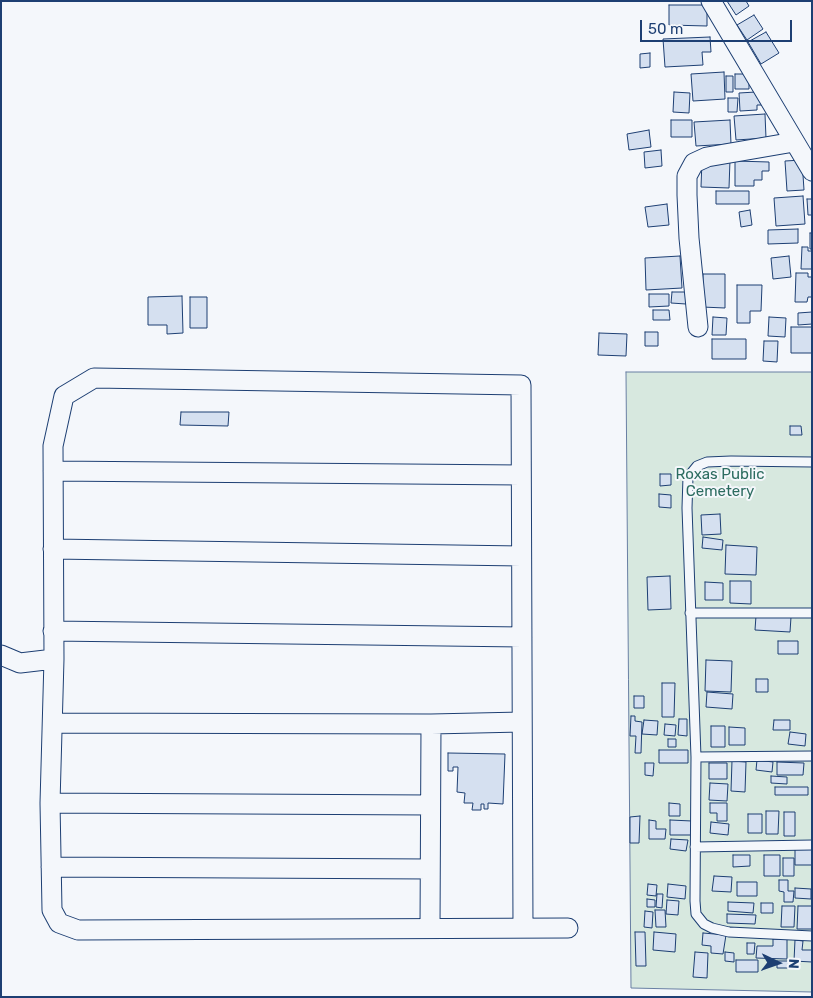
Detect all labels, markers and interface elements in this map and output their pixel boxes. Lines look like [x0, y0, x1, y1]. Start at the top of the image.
scale bar [643, 10, 796, 42]
text: 50 m [648, 20, 683, 38]
park label: Roxas Public Cemetery [676, 466, 764, 501]
north arrow [753, 938, 803, 988]
text: N [785, 958, 802, 969]

